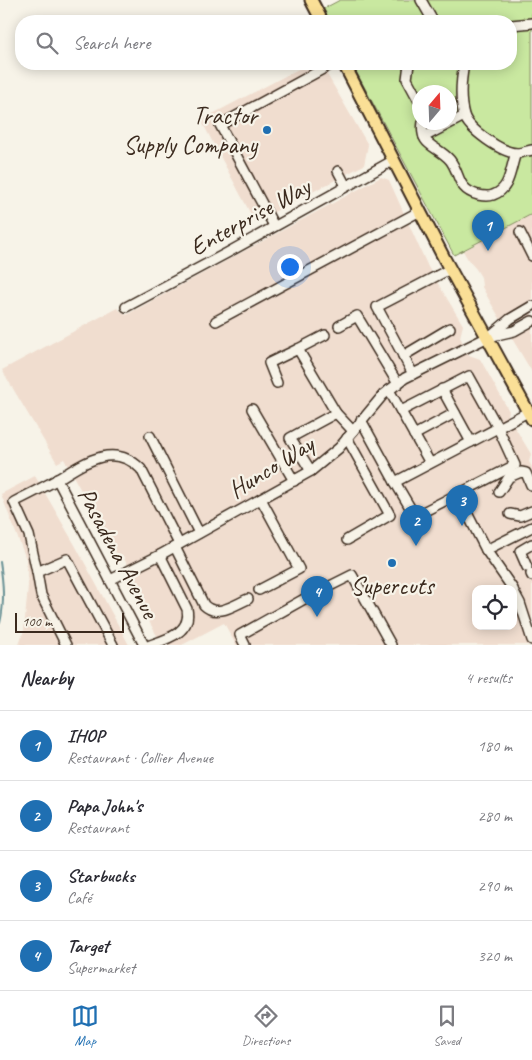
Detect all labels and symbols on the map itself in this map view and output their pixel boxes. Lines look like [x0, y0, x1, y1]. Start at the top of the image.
north arrow [412, 85, 457, 130]
place label: Tractor Supply Company [123, 100, 260, 161]
marker: Tractor Supply Company [261, 124, 273, 136]
street label: Enterprise Way [184, 170, 318, 263]
pin: 1 [472, 210, 504, 251]
your location [277, 254, 303, 280]
street label: Hunco Way [222, 427, 322, 506]
street label: Pasadena Avenue [70, 482, 167, 626]
pin: 3 [446, 485, 478, 526]
pin: 2 [400, 505, 432, 546]
marker: Supercuts [386, 557, 398, 569]
place label: Supercuts [351, 570, 436, 602]
pin: 4 [301, 576, 333, 617]
scale bar [15, 610, 124, 633]

